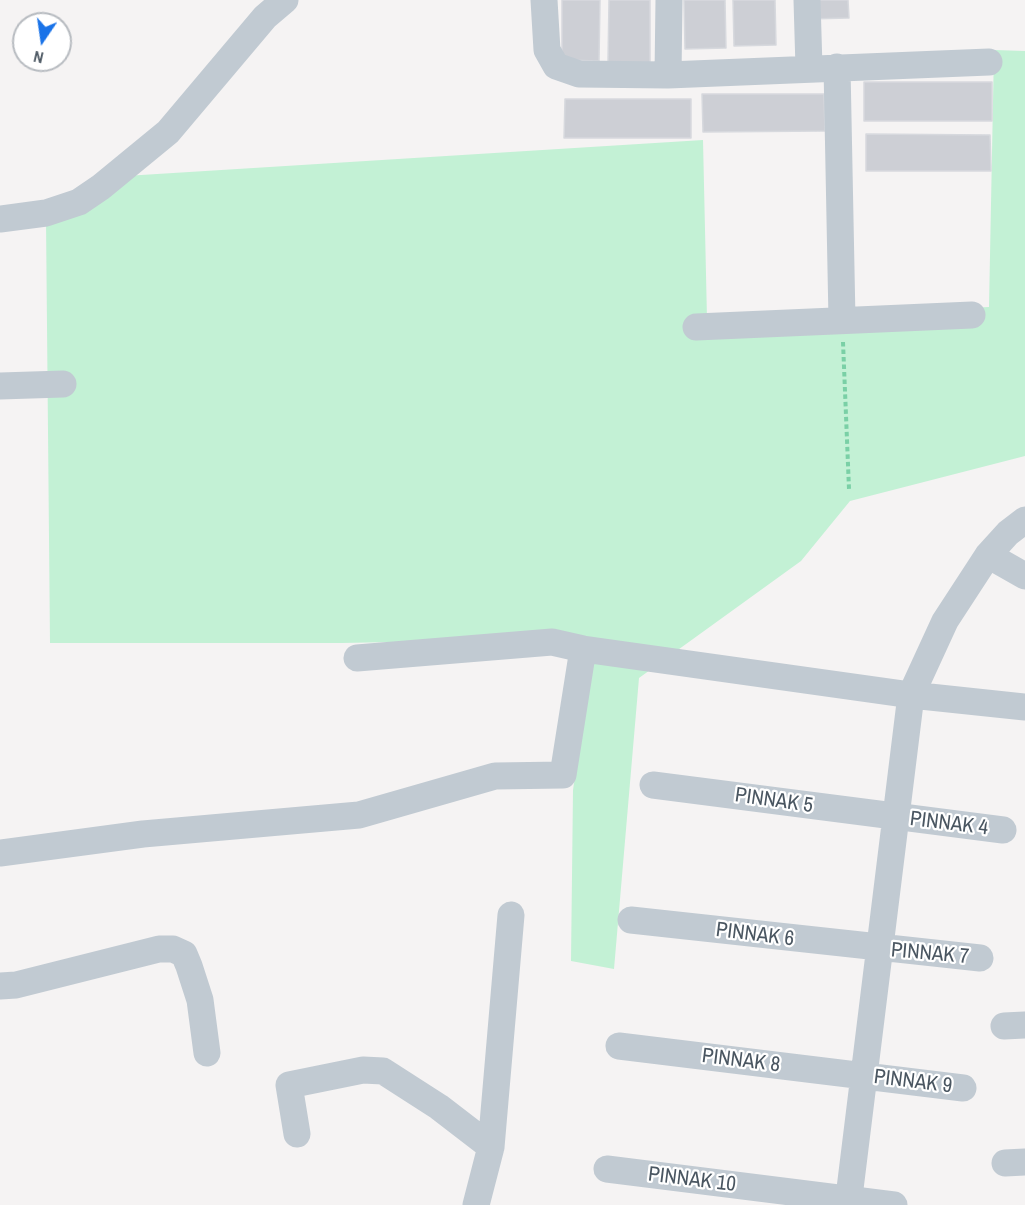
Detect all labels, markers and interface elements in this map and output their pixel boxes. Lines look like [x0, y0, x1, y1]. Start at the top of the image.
north arrow [12, 12, 72, 72]
text: N [31, 46, 46, 69]
street label: PINNAK 5 [733, 783, 815, 819]
street label: PINNAK 4 [909, 807, 989, 841]
street label: PINNAK 6 [715, 918, 795, 952]
street label: PINNAK 7 [890, 938, 970, 970]
street label: PINNAK 8 [701, 1044, 781, 1078]
street label: PINNAK 9 [873, 1065, 953, 1099]
street label: PINNAK 10 [647, 1162, 737, 1198]

